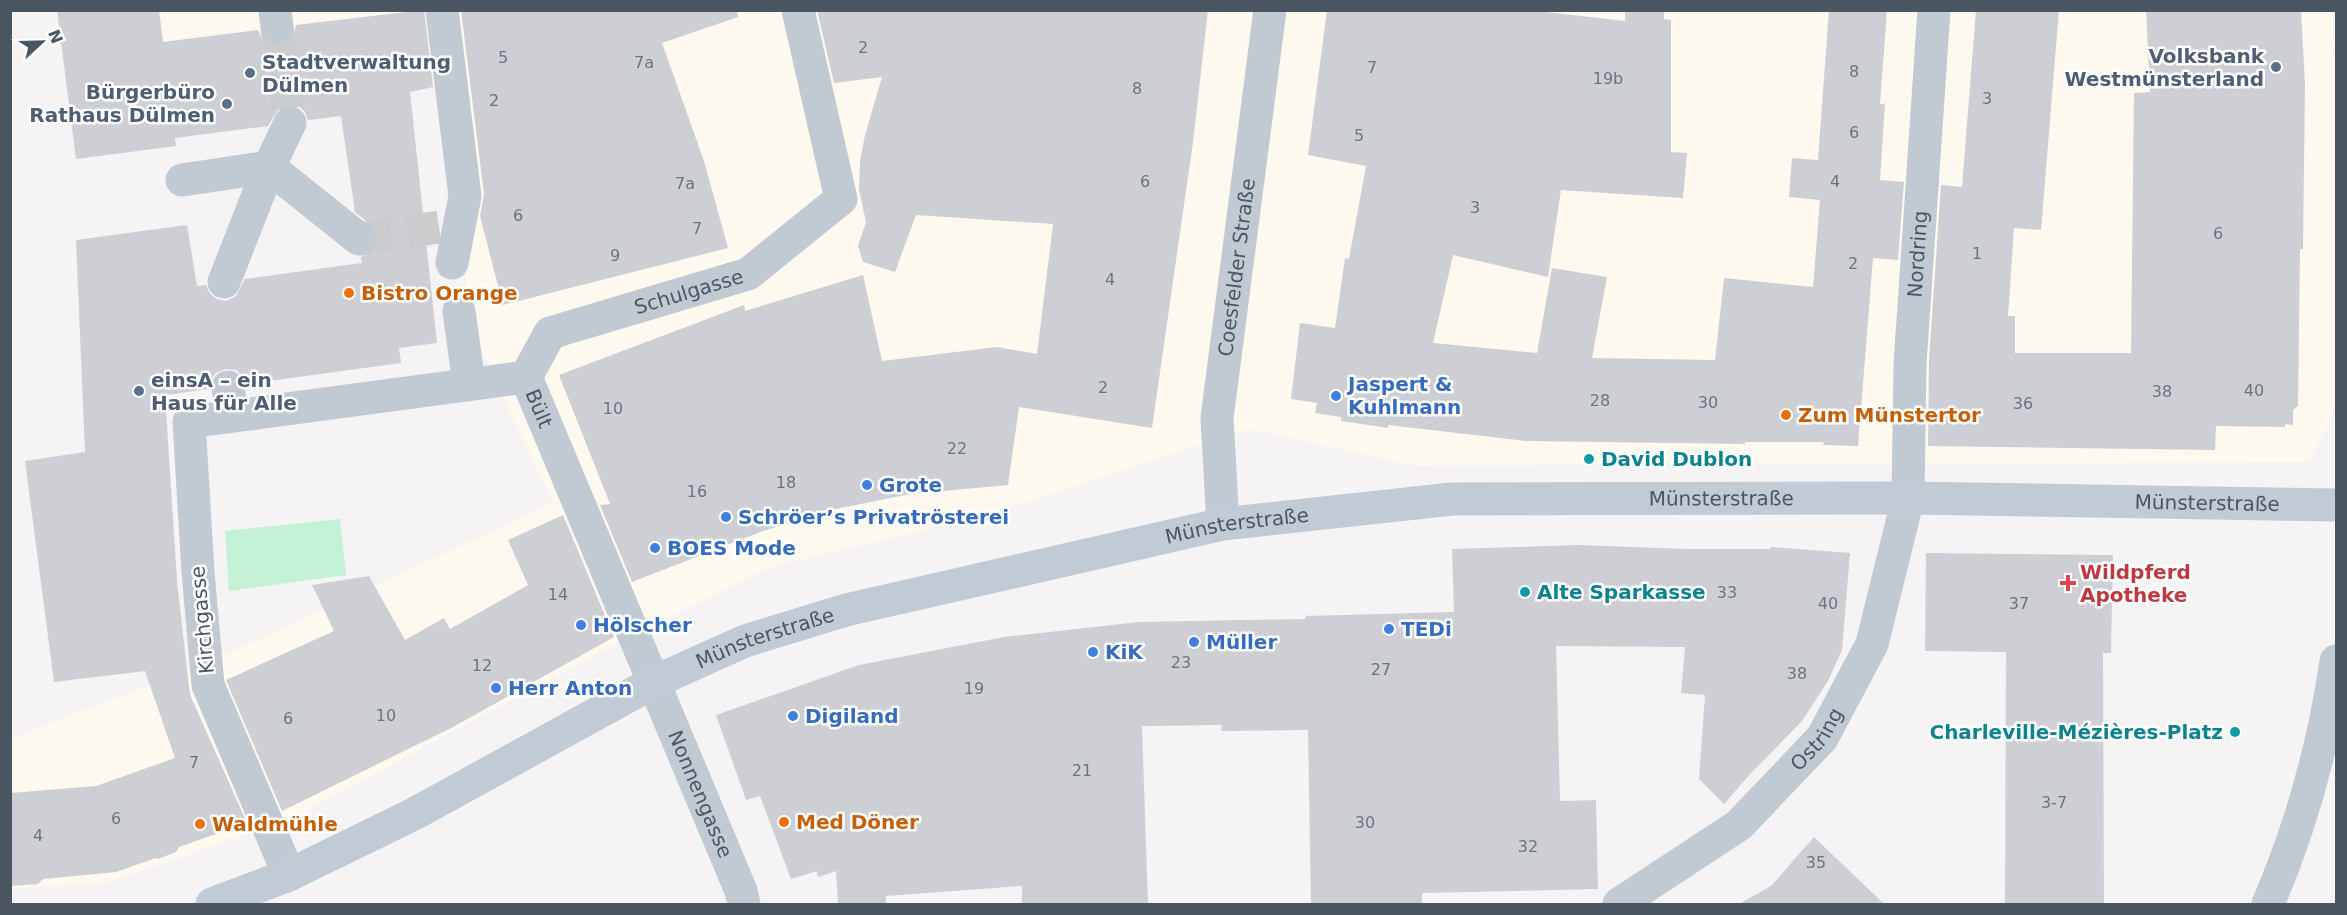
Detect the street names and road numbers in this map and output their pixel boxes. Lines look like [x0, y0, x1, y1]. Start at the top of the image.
street label: Coesfelder Straße [1213, 177, 1260, 358]
street label: Nordring [1903, 210, 1932, 298]
street label: Schulgasse [631, 264, 746, 319]
street label: Bült [520, 385, 558, 432]
street label: Münsterstraße [1649, 486, 1794, 511]
street label: Münsterstraße [2134, 490, 2280, 516]
street label: Münsterstraße [1163, 503, 1310, 549]
street label: Kirchgasse [185, 565, 219, 675]
street label: Münsterstraße [692, 602, 837, 674]
street label: Ostring [1785, 704, 1848, 776]
street label: Nonnengasse [663, 727, 738, 861]

